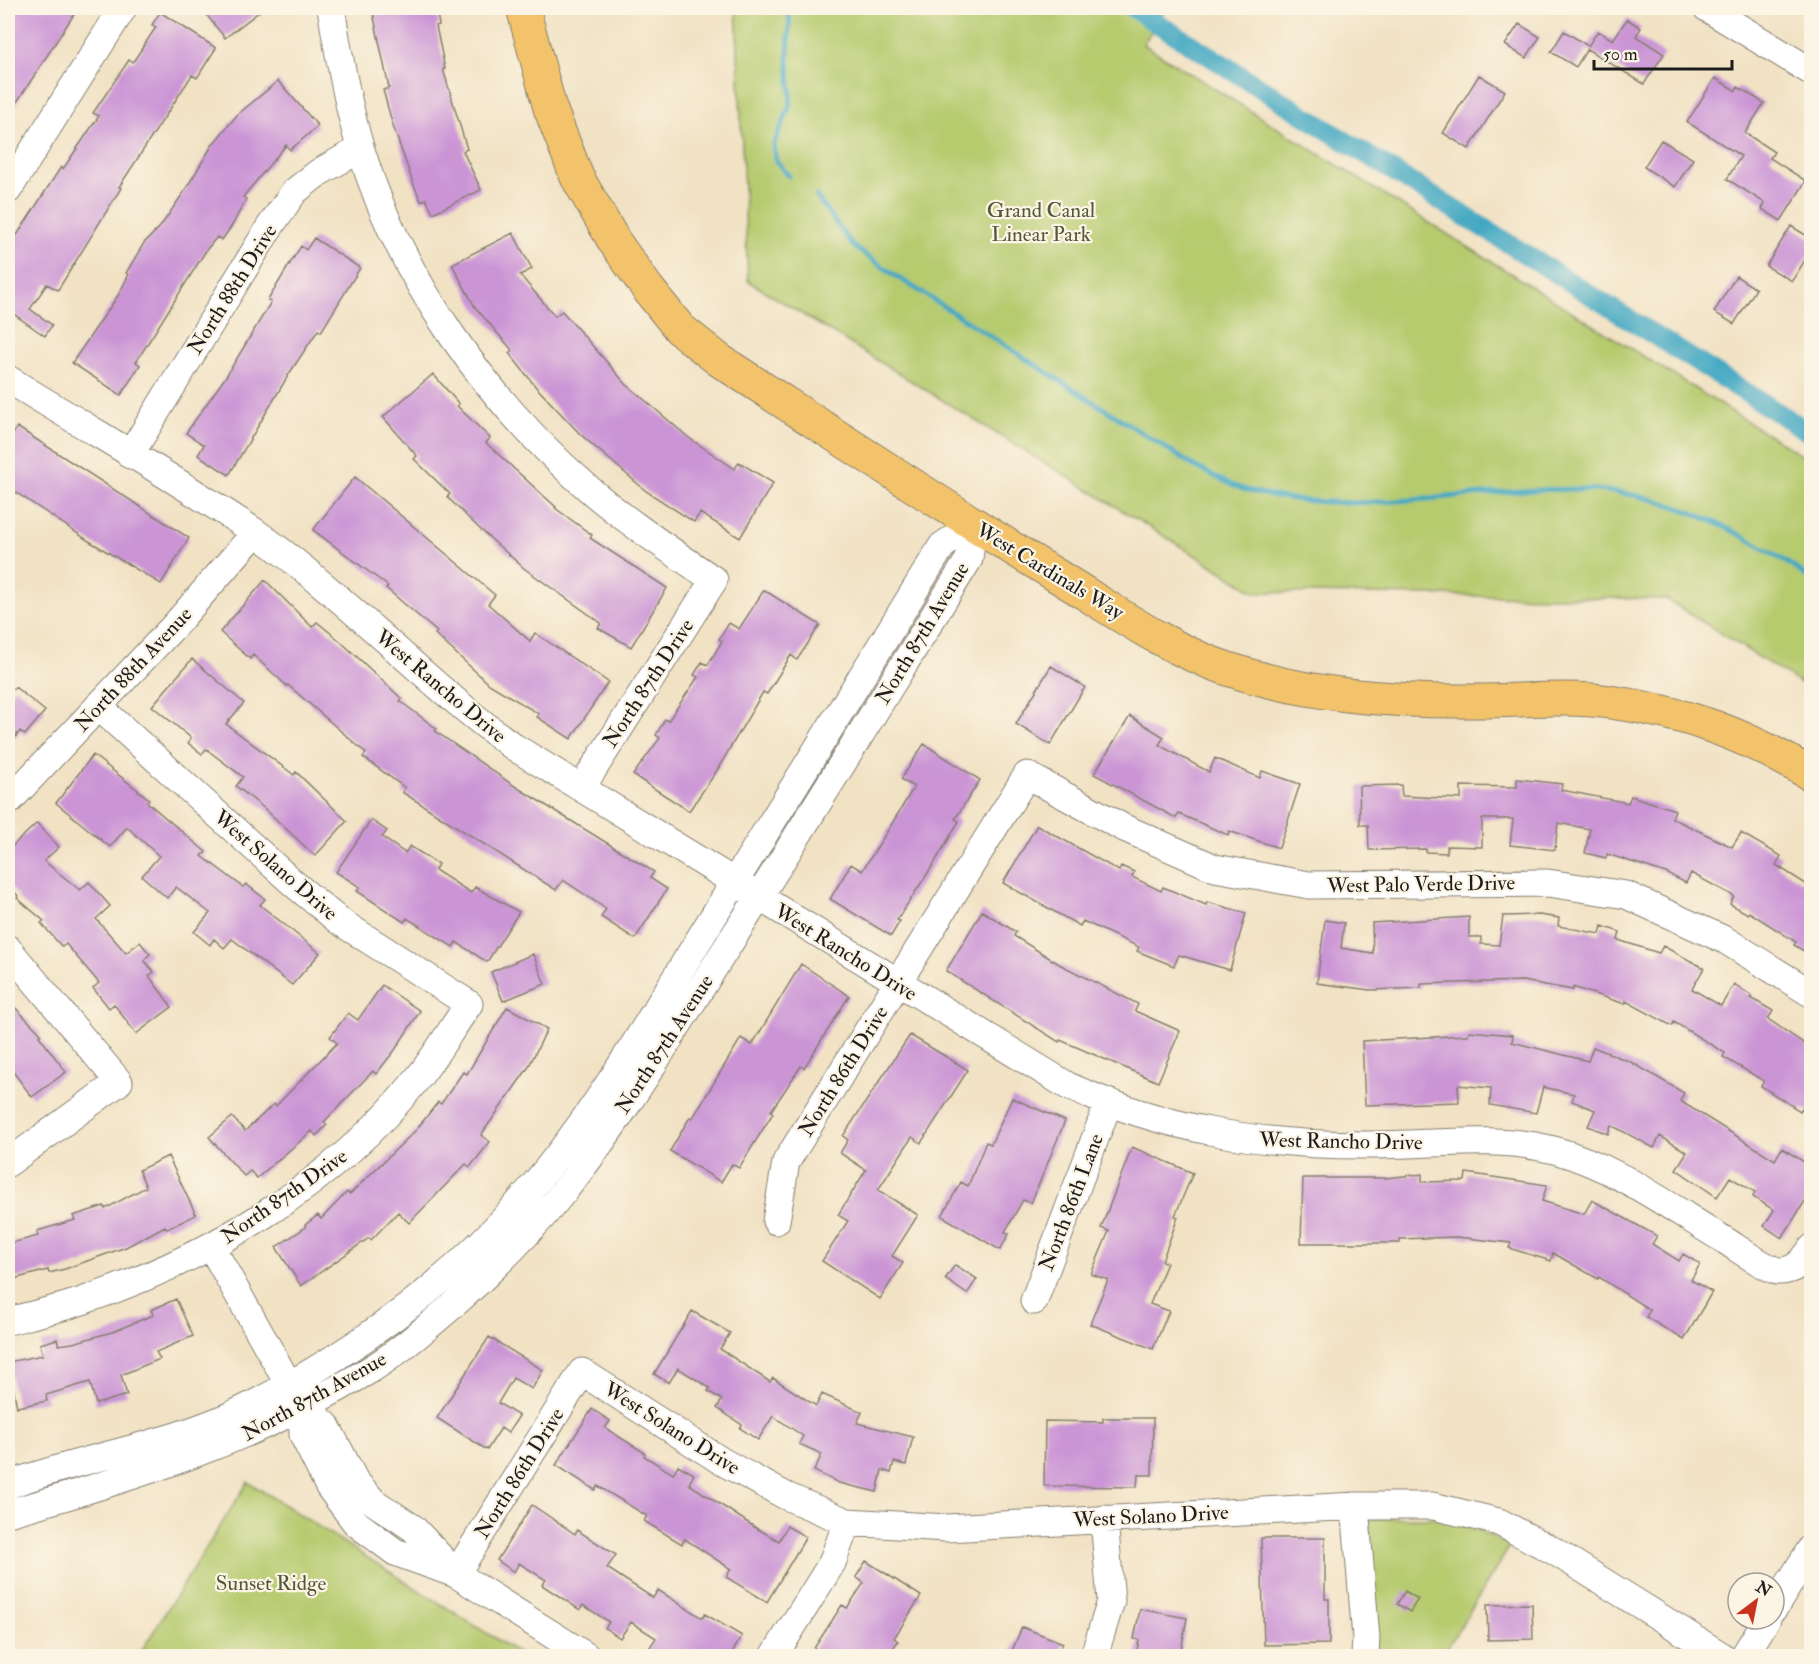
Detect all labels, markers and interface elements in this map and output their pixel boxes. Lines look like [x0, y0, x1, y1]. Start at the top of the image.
scale bar [1594, 33, 1732, 71]
text: 50 m [1603, 43, 1638, 66]
park label: Grand Canal Linear Park [987, 197, 1096, 248]
street label: North 88th Drive [182, 219, 283, 359]
street label: West Cardinals Way [970, 516, 1129, 627]
street label: North 87th Avenue [869, 557, 976, 709]
street label: North 88th Avenue [69, 601, 198, 738]
street label: North 87th Drive [597, 614, 700, 753]
street label: West Rancho Drive [369, 623, 512, 749]
street label: West Solano Drive [207, 803, 343, 927]
street label: West Palo Verde Drive [1326, 869, 1516, 900]
street label: West Rancho Drive [769, 897, 922, 1007]
street label: North 87th Avenue [609, 969, 720, 1119]
street label: North 86th Drive [792, 1001, 895, 1142]
street label: West Rancho Drive [1258, 1127, 1423, 1156]
street label: North 86th Lane [1033, 1130, 1110, 1275]
street label: North 87th Drive [216, 1143, 353, 1250]
street label: North 87th Avenue [237, 1345, 391, 1447]
street label: West Solano Drive [598, 1375, 745, 1481]
street label: North 86th Drive [468, 1403, 571, 1544]
street label: West Solano Drive [1072, 1499, 1230, 1534]
park label: Sunset Ridge [216, 1570, 326, 1597]
north arrow [1726, 1571, 1786, 1631]
text: N [1751, 1576, 1775, 1602]

